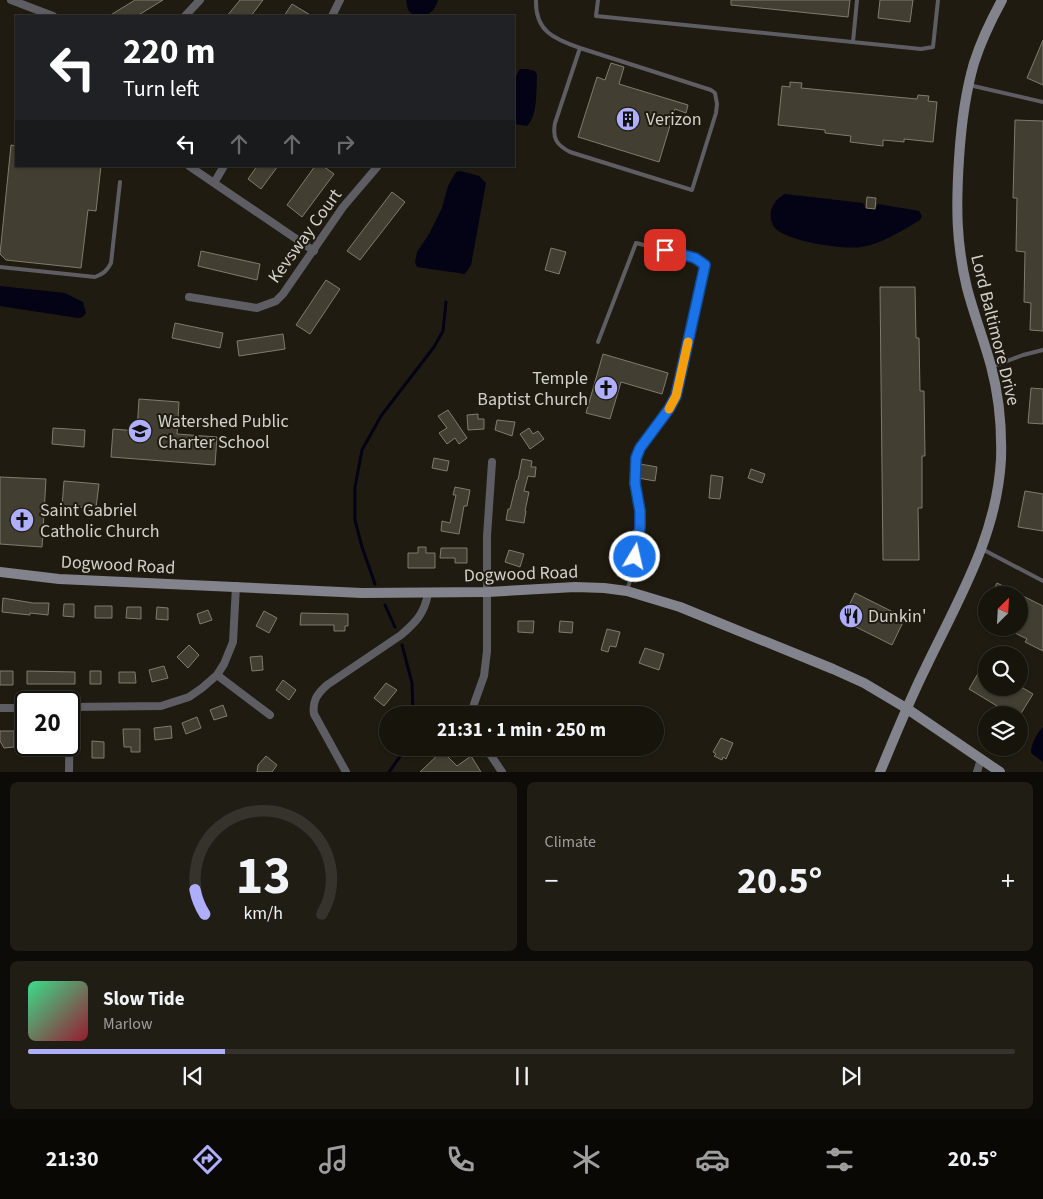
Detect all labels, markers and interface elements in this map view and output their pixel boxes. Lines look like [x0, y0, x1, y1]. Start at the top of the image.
text: 220 m [123, 27, 215, 77]
icon: left [40, 35, 105, 100]
text: Turn left [123, 73, 199, 105]
building icon: Verizon [615, 106, 641, 132]
place label: Verizon [646, 107, 702, 132]
icon: left [172, 130, 200, 158]
icon: ahead [225, 130, 253, 158]
icon: ahead [278, 130, 306, 158]
icon: right [331, 130, 359, 158]
street label: Kevsway Court [262, 184, 348, 288]
pin [644, 229, 686, 271]
icon: arrive [651, 236, 679, 264]
street label: Lord Baltimore Drive [964, 252, 1026, 408]
place label: Temple Baptist Church [477, 366, 588, 412]
church icon: Temple Baptist Church [593, 375, 619, 401]
place label: Watershed Public Charter School [158, 409, 289, 455]
school or university icon: Watershed Public Charter School [127, 418, 153, 444]
place label: Saint Gabriel Catholic Church [40, 498, 160, 544]
church icon: Saint Gabriel Catholic Church [9, 507, 35, 533]
position arrow [608, 530, 660, 582]
street label: Dogwood Road [60, 550, 176, 580]
street label: Dogwood Road [463, 560, 579, 588]
north arrow [978, 586, 1028, 636]
map controls [978, 586, 1028, 756]
restaurant icon: Dunkin' [838, 603, 864, 629]
place label: Dunkin' [868, 604, 926, 629]
button: search [978, 646, 1028, 696]
speed limit sign: 20 [15, 691, 80, 756]
button: layers [978, 706, 1028, 756]
text: 21:31 · 1 min · 250 m [437, 717, 606, 744]
text: Climate [545, 831, 596, 853]
text: 13 [236, 840, 291, 914]
text: 20.5° [737, 854, 822, 908]
text: − [545, 861, 558, 901]
text: + [1001, 861, 1015, 901]
text: km/h [243, 901, 283, 926]
text: Slow Tide [103, 986, 184, 1013]
text: Marlow [103, 1013, 152, 1035]
icon: previous [179, 1062, 207, 1090]
icon: pause [508, 1062, 536, 1090]
icon: next [837, 1062, 865, 1090]
icon: directions [190, 1142, 225, 1177]
icon: music [316, 1142, 351, 1177]
icon: phone [443, 1142, 478, 1177]
icon: climate [569, 1142, 604, 1177]
icon: car [695, 1142, 730, 1177]
icon: filters [822, 1142, 857, 1177]
text: 21:30 [46, 1143, 99, 1175]
text: 20.5° [948, 1143, 997, 1175]

